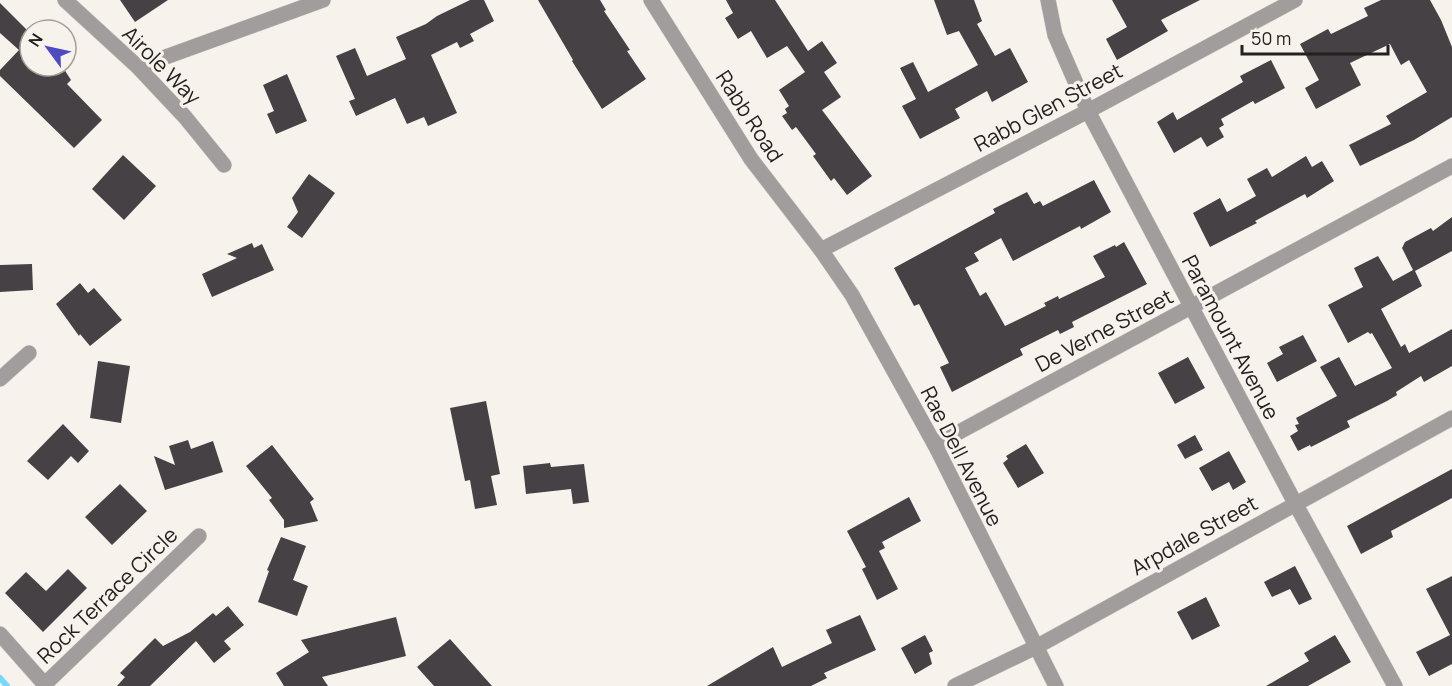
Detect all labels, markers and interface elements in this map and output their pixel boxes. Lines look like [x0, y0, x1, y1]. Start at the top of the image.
north arrow [18, 18, 78, 78]
scale bar [1242, 18, 1388, 56]
street label: Airole Way [117, 20, 207, 110]
text: 50 m [1251, 26, 1291, 50]
text: N [23, 29, 48, 51]
street label: Rabb Glen Street [969, 56, 1127, 158]
street label: Rabb Road [710, 65, 790, 167]
street label: Paramount Avenue [1176, 250, 1286, 424]
street label: De Verne Street [1030, 282, 1178, 378]
street label: Rae Dell Avenue [915, 381, 1009, 531]
street label: Arpdale Street [1126, 489, 1262, 581]
street label: Rock Terrace Circle [31, 521, 183, 669]

